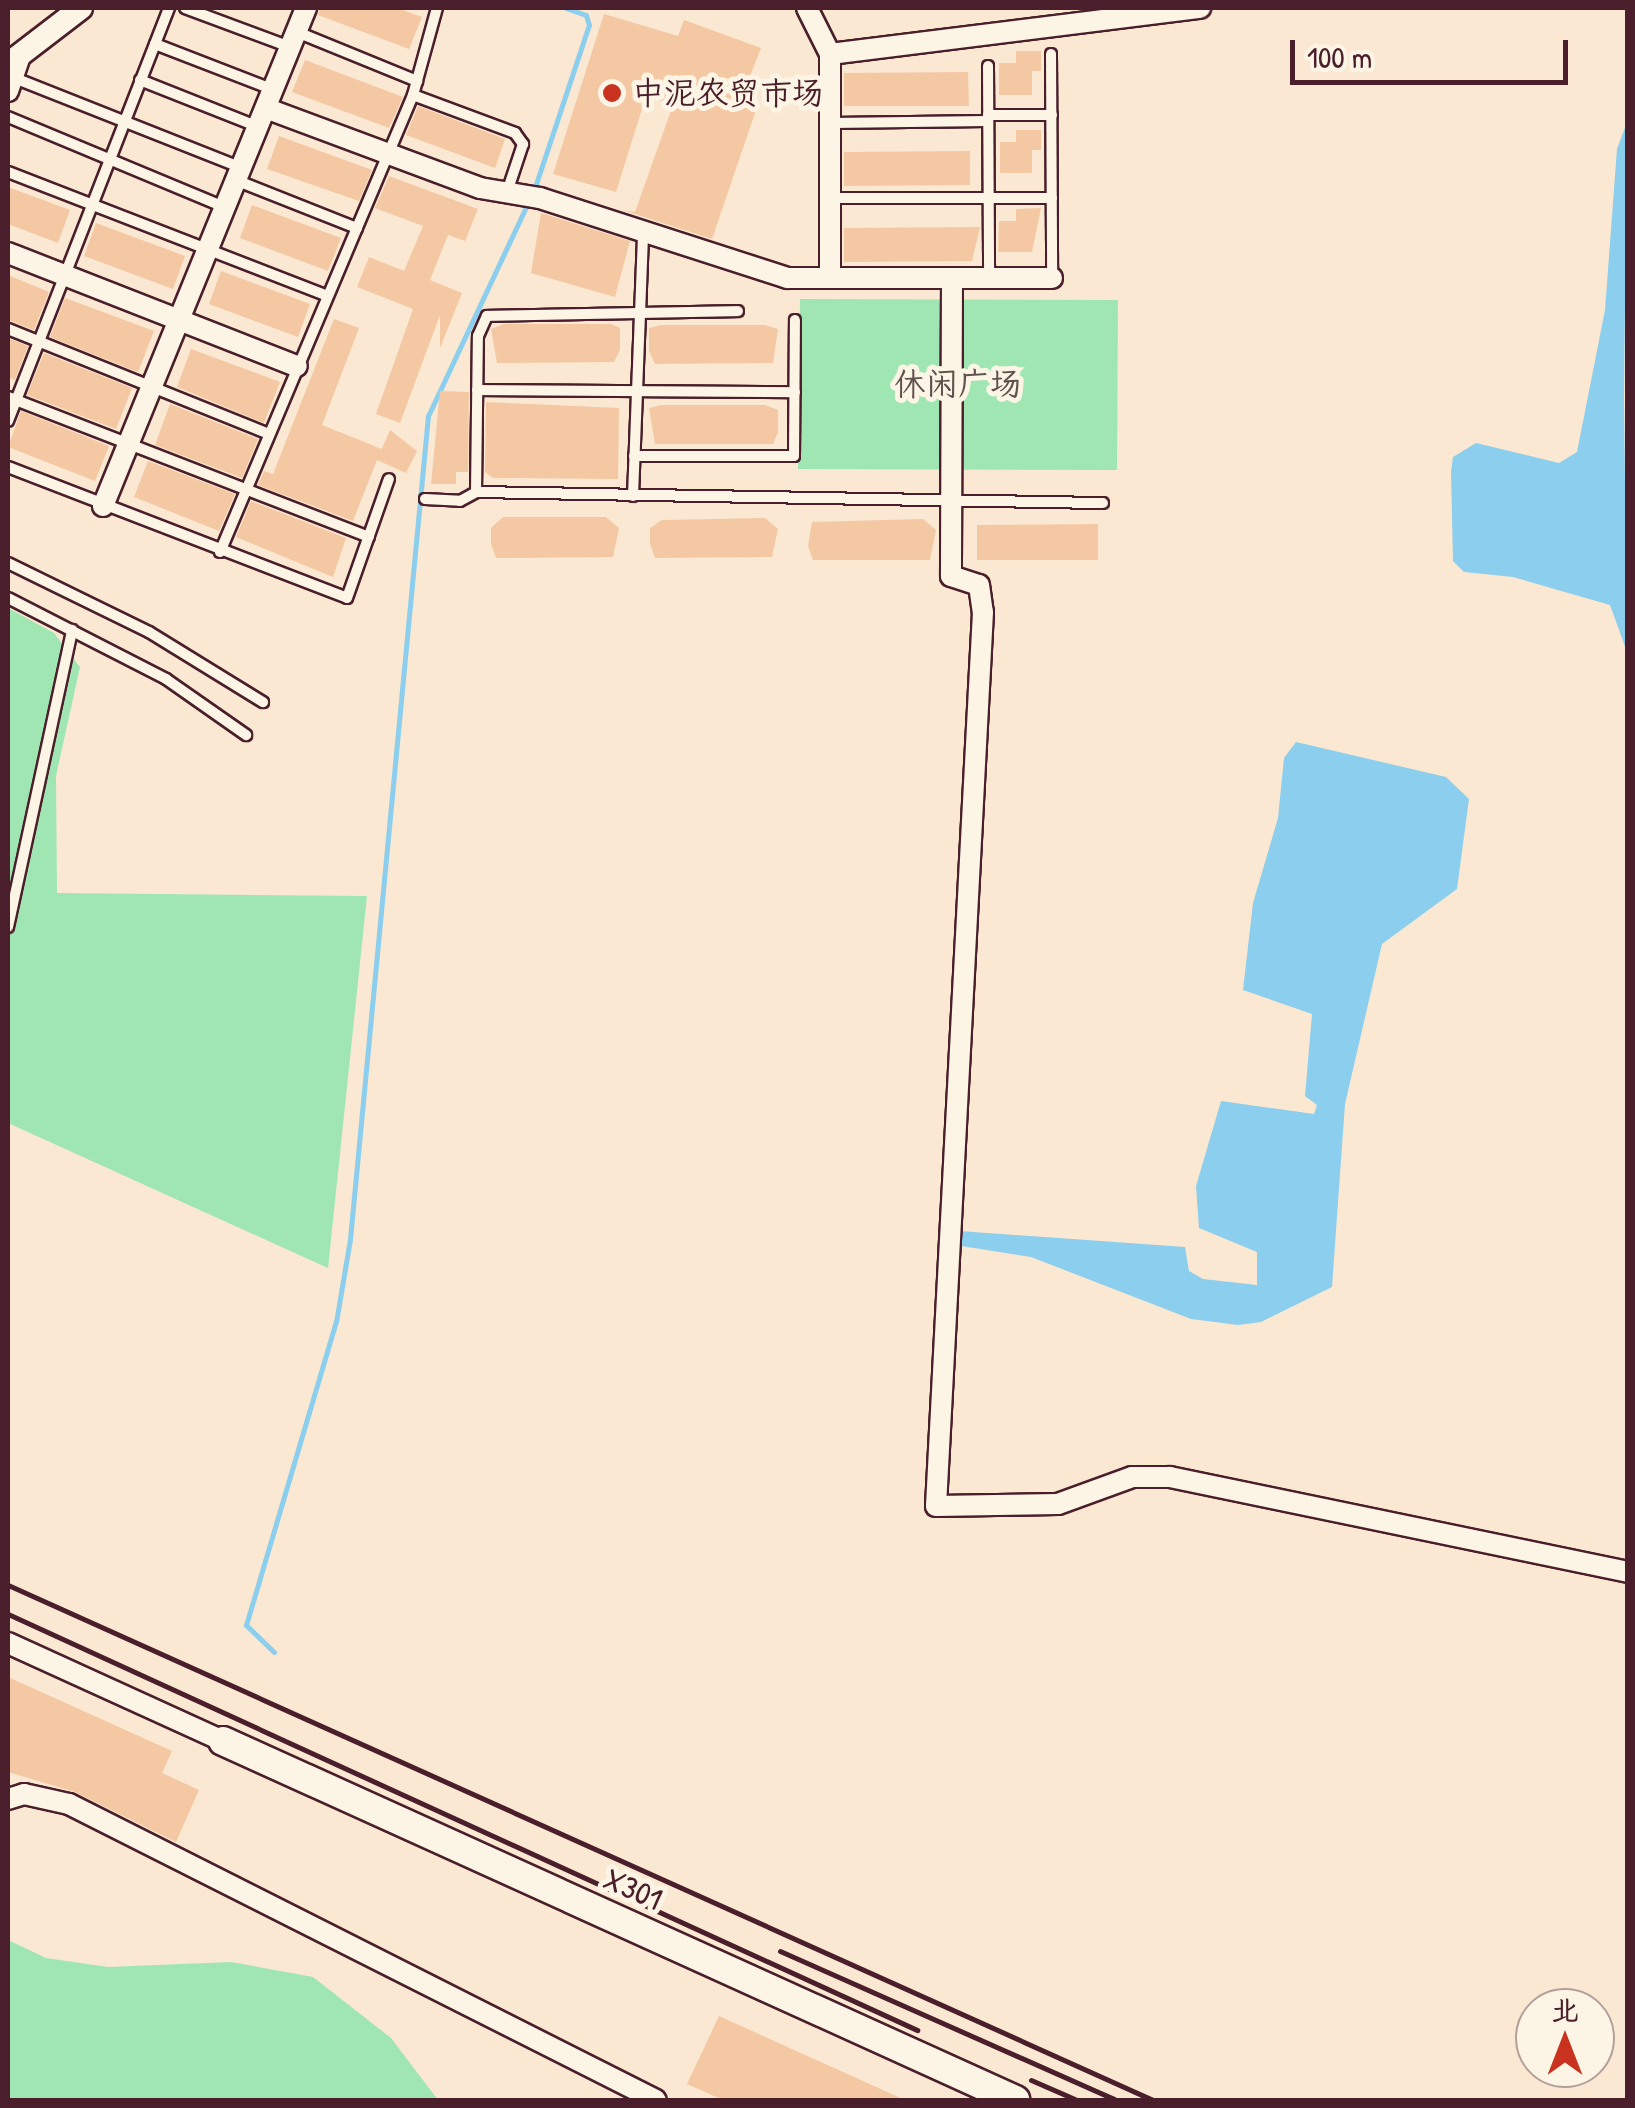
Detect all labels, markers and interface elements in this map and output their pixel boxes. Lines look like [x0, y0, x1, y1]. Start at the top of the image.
scale bar [1295, 20, 1572, 82]
text: 100 m [1307, 37, 1372, 77]
place label: 中泥农贸市场 [632, 74, 824, 112]
marker: 中泥农贸市场 [601, 82, 623, 104]
park label: 休闲广场 [894, 365, 1022, 403]
street label: X301 [598, 1859, 668, 1919]
north arrow [1515, 1988, 1615, 2088]
text: 北 [1551, 1991, 1579, 2029]

